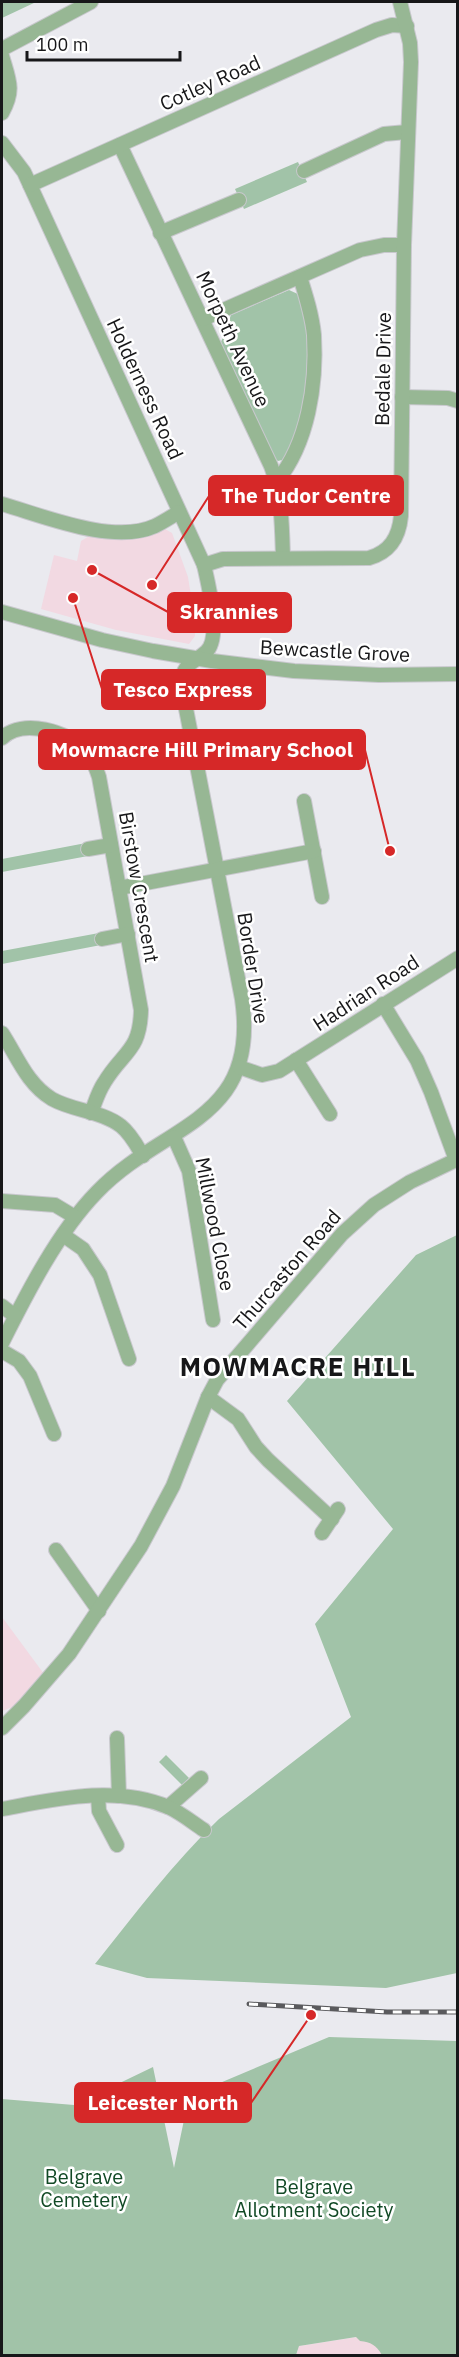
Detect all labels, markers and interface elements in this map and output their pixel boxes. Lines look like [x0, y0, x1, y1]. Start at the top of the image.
scale bar [27, 24, 180, 62]
text: 100 m [36, 33, 88, 56]
street label: Cotley Road [155, 48, 264, 117]
street label: Morpeth Avenue [190, 266, 277, 411]
street label: Bedale Drive [368, 312, 397, 426]
street label: Holderness Road [101, 314, 190, 464]
callout: The Tudor Centre [209, 476, 403, 515]
text: The Tudor Centre [221, 481, 391, 509]
callout: Skrannies [168, 593, 291, 632]
text: Skrannies [180, 597, 278, 625]
street label: Bewcastle Grove [259, 633, 411, 668]
callout: Tesco Express [102, 670, 265, 709]
text: Tesco Express [113, 675, 253, 703]
callout: Mowmacre Hill Primary School [39, 730, 365, 769]
text: Mowmacre Hill Primary School [51, 735, 353, 763]
street label: Birstow Crescent [113, 809, 166, 965]
street label: Border Drive [231, 910, 276, 1026]
street label: Hadrian Road [307, 948, 424, 1037]
street label: Millwood Close [189, 1155, 242, 1293]
street label: Thurcaston Road [227, 1203, 347, 1336]
district label: MOWMACRE HILL [180, 1349, 416, 1383]
callout: Leicester North [75, 2083, 251, 2122]
text: Leicester North [87, 2088, 239, 2116]
park label: Belgrave Cemetery [40, 2163, 128, 2213]
park label: Belgrave Allotment Society [234, 2173, 394, 2223]

